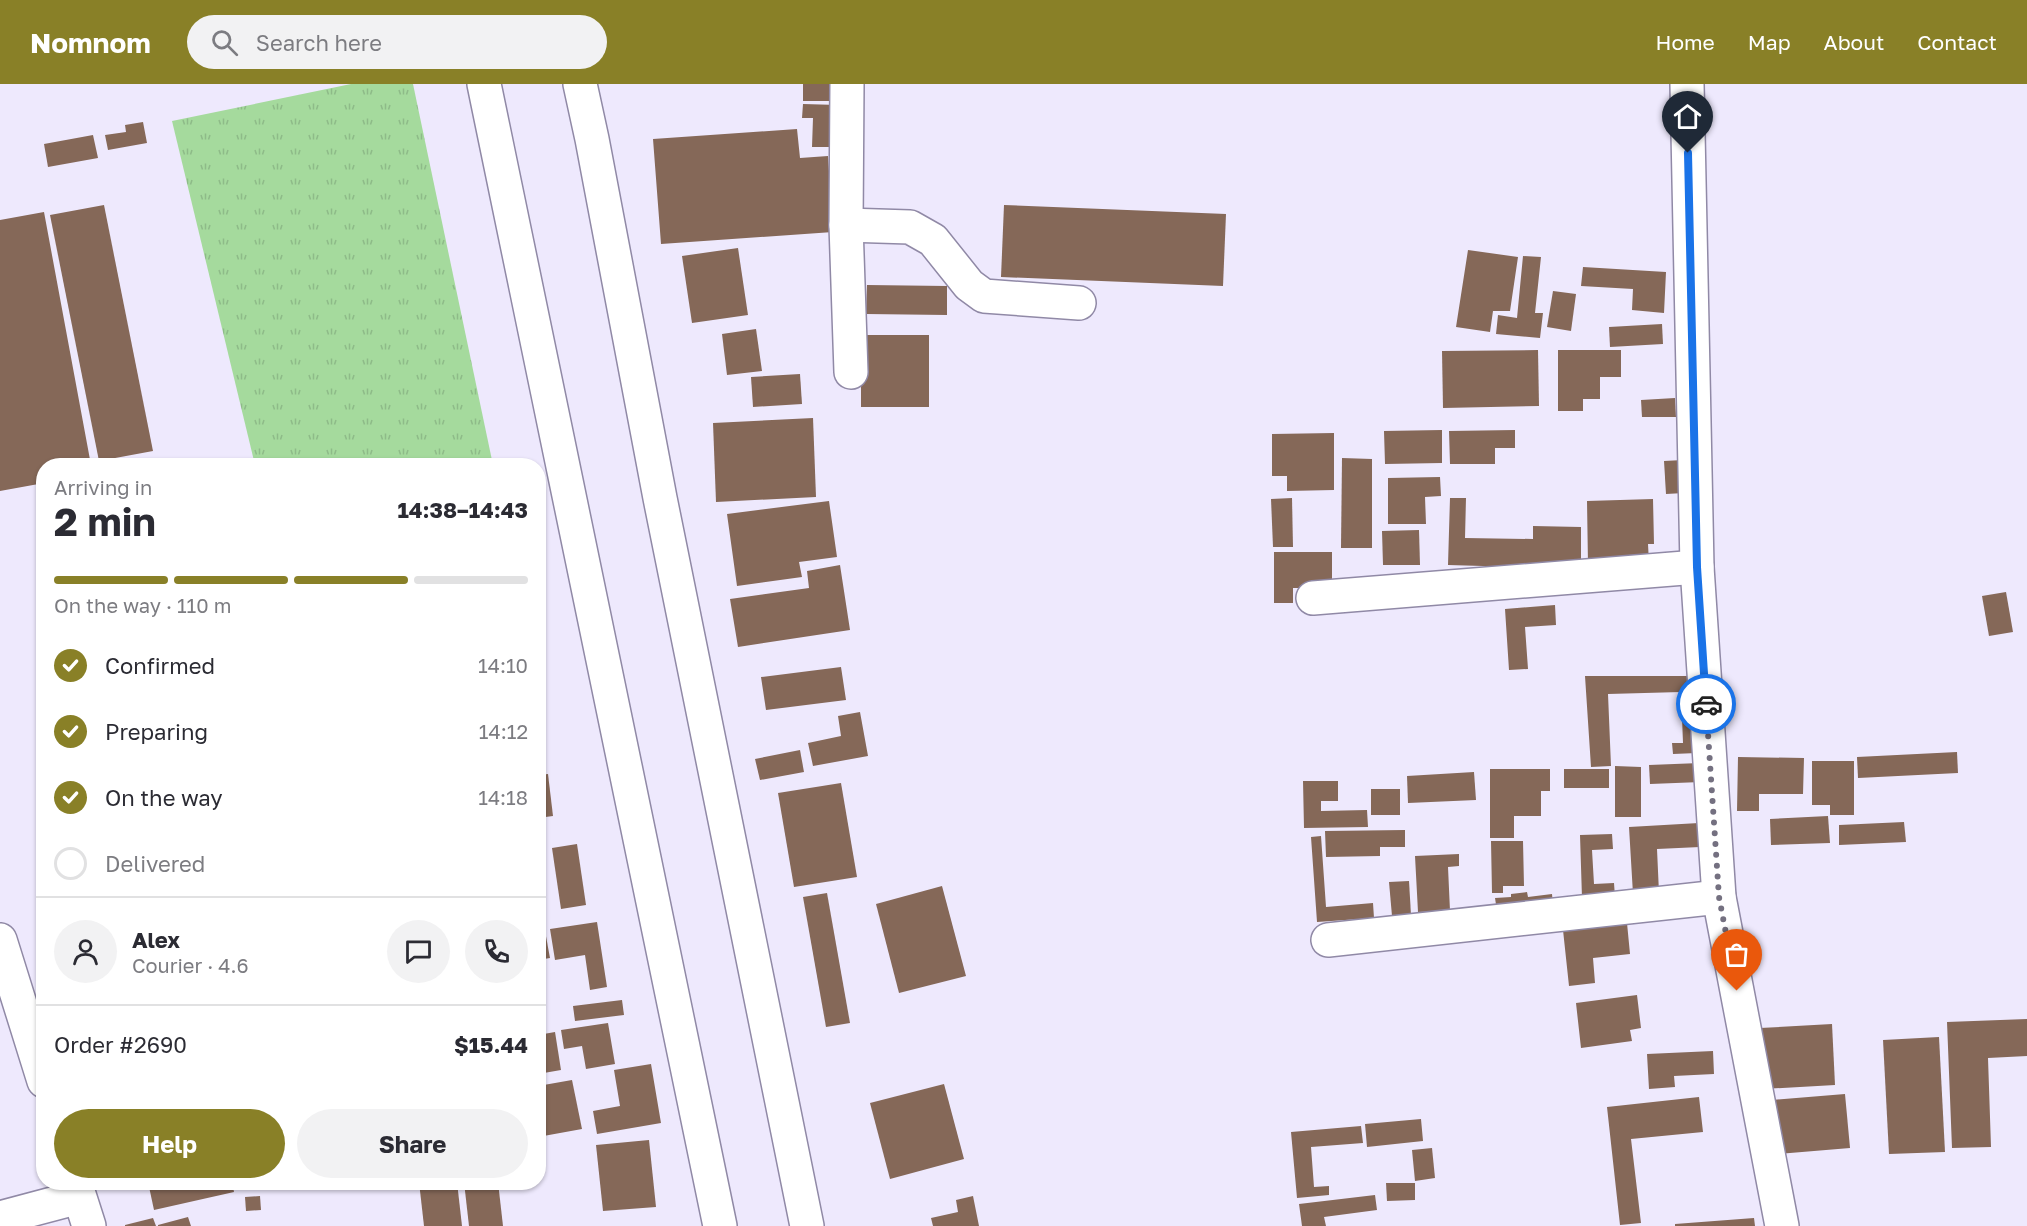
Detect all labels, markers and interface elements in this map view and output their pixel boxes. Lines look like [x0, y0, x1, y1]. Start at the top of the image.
search box [187, 15, 607, 69]
text: Nomnom [30, 26, 151, 59]
icon: search [208, 26, 241, 59]
text: Search here [256, 29, 382, 56]
text: Home [1655, 29, 1715, 55]
text: Map [1748, 29, 1791, 55]
text: About [1824, 29, 1884, 55]
text: Contact [1917, 29, 1997, 55]
pin [1662, 91, 1713, 153]
icon: home [1671, 100, 1704, 133]
text: Arriving in [54, 475, 152, 499]
text: 14:38–14:43 [397, 496, 528, 523]
text: 2 min [54, 498, 156, 545]
text: On the way · 110 m [54, 593, 231, 617]
icon: check [54, 649, 87, 682]
text: Confirmed [105, 652, 215, 679]
text: 14:10 [478, 653, 528, 677]
courier [1676, 674, 1736, 734]
icon: car [1690, 688, 1723, 721]
icon: check [54, 715, 87, 748]
text: Preparing [105, 718, 208, 745]
text: 14:12 [479, 719, 528, 743]
icon: check [54, 781, 87, 814]
text: On the way [105, 784, 223, 811]
text: 14:18 [478, 785, 528, 809]
text: Delivered [105, 850, 205, 877]
button: person [54, 920, 117, 983]
button: chat [387, 920, 450, 983]
button: phone [465, 920, 528, 983]
text: Alex [132, 926, 180, 953]
pin [1711, 929, 1762, 991]
icon: bag [1720, 938, 1753, 971]
text: Courier · 4.6 [132, 953, 249, 977]
text: Order #2690 [54, 1031, 187, 1058]
text: $15.44 [454, 1031, 528, 1058]
button: Help [54, 1109, 285, 1178]
button: Share [297, 1109, 528, 1178]

